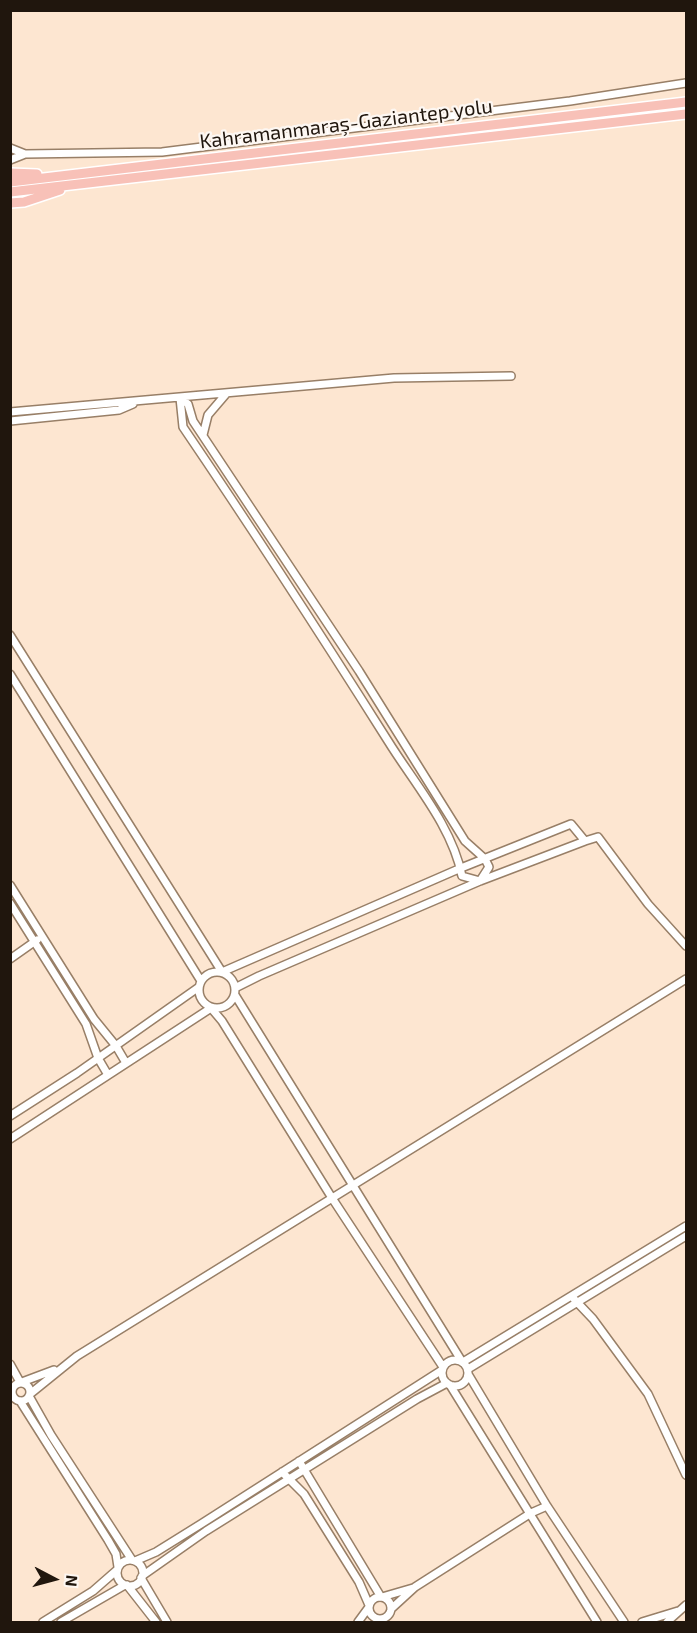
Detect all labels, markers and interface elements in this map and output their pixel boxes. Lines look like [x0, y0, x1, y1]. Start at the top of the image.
street label: Kahramanmaraş-Gaziantep yolu [198, 94, 494, 154]
north arrow [24, 1549, 84, 1609]
text: N [62, 1574, 82, 1588]

